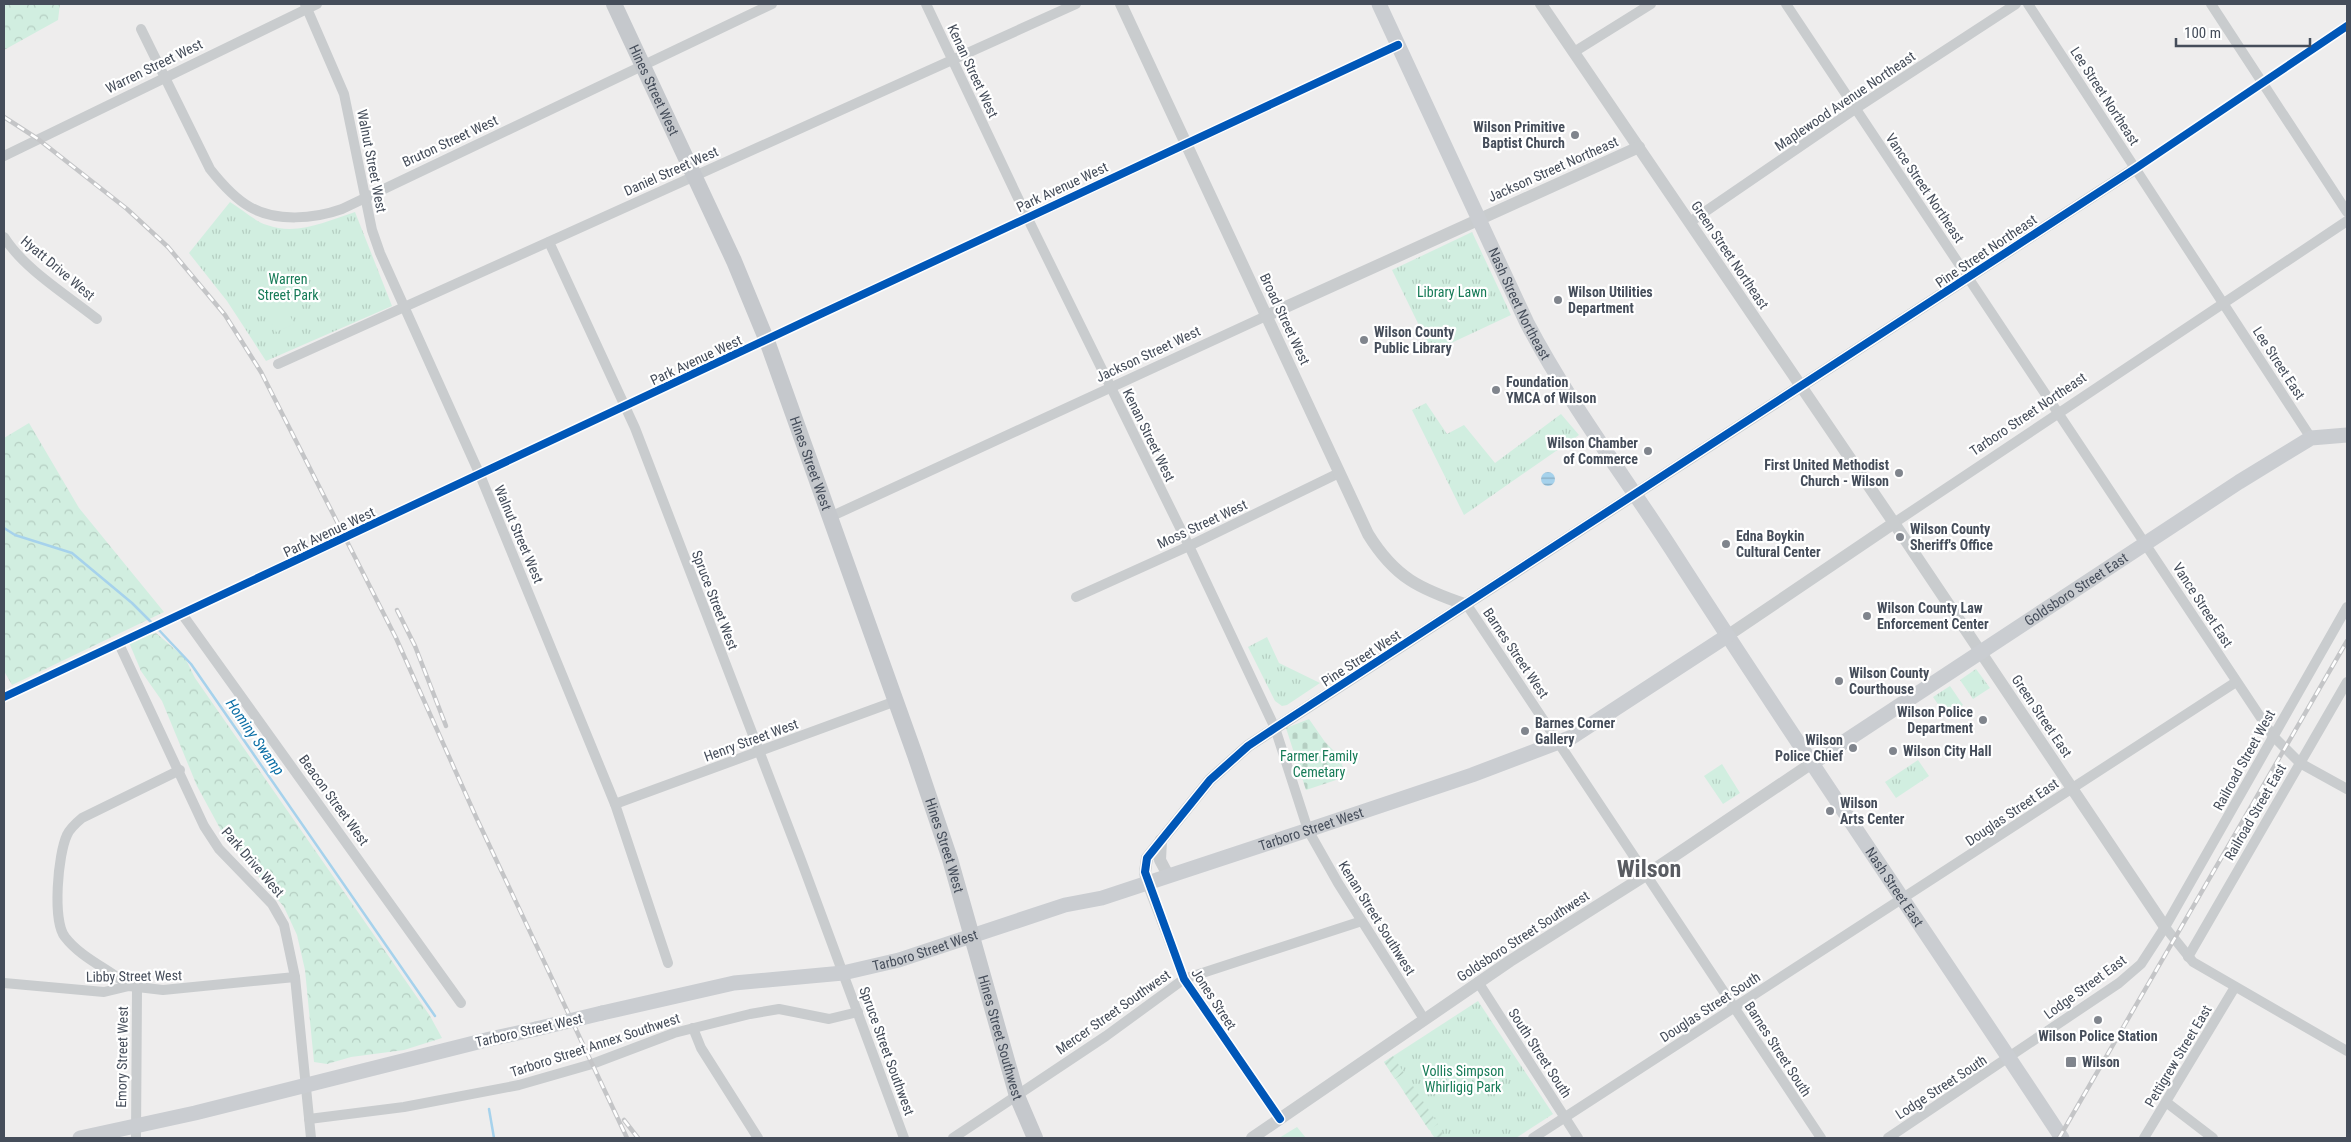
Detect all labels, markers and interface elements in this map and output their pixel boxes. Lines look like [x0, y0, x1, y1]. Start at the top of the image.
scale bar [2176, 15, 2310, 47]
street label: Kenan Street West [944, 22, 1002, 120]
text: 100 m [2184, 24, 2221, 42]
street label: Warren Street West [103, 36, 205, 96]
street label: Hines Street West [626, 42, 682, 138]
street label: Lee Street Northeast [2067, 44, 2143, 148]
street label: Maplewood Avenue Northeast [1772, 48, 1918, 154]
street label: Walnut Street West [354, 108, 390, 214]
street label: Bruton Street West [400, 112, 500, 170]
place label: Wilson Primitive Baptist Church [1473, 119, 1565, 151]
marker: Wilson Primitive Baptist Church [1569, 129, 1581, 141]
street label: Vance Street Northeast [1882, 130, 1968, 246]
street label: Jackson Street Northeast [1485, 133, 1621, 205]
street label: Daniel Street West [621, 143, 721, 199]
street label: Park Avenue West [1014, 159, 1110, 215]
street label: Green Street Northeast [1688, 198, 1772, 312]
street label: Pine Street Northeast [1932, 211, 2040, 291]
street label: Hyatt Drive West [18, 233, 98, 303]
street label: Nash Street Northeast [1485, 245, 1554, 363]
park label: Warren Street Park [258, 271, 319, 303]
street label: Broad Street West [1257, 271, 1313, 367]
park label: Library Lawn [1417, 284, 1487, 300]
place label: Wilson Utilities Department [1568, 284, 1653, 316]
marker: Wilson Utilities Department [1552, 294, 1564, 306]
street label: Jackson Street West [1093, 323, 1203, 385]
place label: Wilson County Public Library [1374, 324, 1455, 356]
street label: Lee Street East [2250, 324, 2308, 402]
street label: Park Avenue West [648, 332, 744, 388]
marker: Wilson County Public Library [1358, 334, 1370, 346]
street label: Tarboro Street Northeast [1967, 369, 2089, 459]
place label: Foundation YMCA of Wilson [1506, 374, 1596, 406]
marker: Foundation YMCA of Wilson [1490, 384, 1502, 396]
street label: Kenan Street West [1120, 386, 1178, 484]
street label: Hines Street West [787, 414, 835, 512]
place label: Wilson Chamber of Commerce [1547, 435, 1638, 467]
marker: Wilson Chamber of Commerce [1642, 445, 1654, 457]
place label: First United Methodist Church - Wilson [1764, 457, 1889, 489]
marker: First United Methodist Church - Wilson [1893, 467, 1905, 479]
street label: Walnut Street West [491, 483, 547, 585]
street label: Moss Street West [1155, 496, 1249, 552]
street label: Park Avenue West [281, 504, 377, 560]
place label: Wilson County Sheriff's Office [1910, 521, 1993, 553]
place label: Edna Boykin Cultural Center [1736, 528, 1821, 560]
marker: Wilson County Sheriff's Office [1894, 531, 1906, 543]
marker: Edna Boykin Cultural Center [1720, 538, 1732, 550]
street label: Spruce Street West [689, 548, 741, 652]
street label: Goldsboro Street East [2021, 549, 2131, 629]
street label: Vance Street East [2170, 560, 2236, 650]
place label: Wilson County Law Enforcement Center [1877, 600, 1989, 632]
street label: Barnes Street West [1480, 605, 1552, 701]
marker: Wilson County Law Enforcement Center [1861, 610, 1873, 622]
street label: Pine Street West [1318, 626, 1404, 690]
place label: Wilson County Courthouse [1849, 665, 1930, 697]
street label: Green Street East [2009, 672, 2075, 760]
marker: Wilson County Courthouse [1833, 675, 1845, 687]
water label: Hominy Swamp [222, 695, 288, 779]
place label: Wilson Police Department [1897, 704, 1973, 736]
street label: Railroad Street West [2210, 707, 2278, 813]
marker: Wilson Police Department [1977, 714, 1989, 726]
place label: Barnes Corner Gallery [1535, 715, 1615, 747]
street label: Henry Street West [702, 716, 800, 764]
marker: Barnes Corner Gallery [1519, 725, 1531, 737]
place label: Wilson Police Chief [1775, 732, 1843, 764]
marker: Wilson Police Chief [1847, 742, 1859, 754]
place label: Wilson City Hall [1903, 743, 1992, 759]
marker: Wilson City Hall [1887, 745, 1899, 757]
park label: Farmer Family Cemetary [1280, 748, 1358, 780]
street label: Beacon Street West [296, 752, 372, 848]
street label: Railroad Street East [2221, 761, 2289, 863]
street label: Douglas Street East [1963, 775, 2061, 849]
place label: Wilson Arts Center [1840, 795, 1905, 827]
street label: Hines Street West [922, 796, 967, 895]
street label: Tarboro Street West [1257, 804, 1365, 854]
marker: Wilson Arts Center [1824, 805, 1836, 817]
street label: Park Drive West [218, 824, 288, 900]
street label: Nash Street East [1862, 844, 1927, 930]
district label: Wilson [1617, 855, 1681, 883]
street label: Kenan Street Southwest [1335, 858, 1419, 978]
street label: Goldsboro Street Southwest [1454, 887, 1592, 985]
street label: Tarboro Street West [871, 926, 980, 974]
street label: Lodge Street East [2041, 952, 2129, 1022]
street label: Jones Street [1188, 965, 1240, 1033]
street label: Mercer Street Southwest [1053, 966, 1173, 1058]
street label: Libby Street West [86, 967, 182, 985]
street label: Douglas Street South [1657, 969, 1763, 1045]
street label: Hines Street Southwest [975, 973, 1026, 1103]
street label: Spruce Street Southwest [856, 985, 918, 1117]
street label: Barnes Street South [1741, 999, 1815, 1099]
street label: Pettigrew Street East [2141, 1002, 2215, 1110]
street label: South Street South [1505, 1005, 1575, 1101]
street label: Emory Street West [113, 1006, 131, 1108]
street label: Tarboro Street West [474, 1010, 584, 1050]
street label: Tarboro Street Annex Southwest [508, 1010, 682, 1080]
marker: Wilson Police Station [2092, 1014, 2104, 1026]
place label: Wilson Police Station [2038, 1028, 2158, 1044]
street label: Lodge Street South [1892, 1052, 1990, 1122]
place label: Wilson [2082, 1054, 2120, 1070]
marker: Wilson [2064, 1055, 2078, 1069]
park label: Vollis Simpson Whirligig Park [1422, 1063, 1504, 1095]

